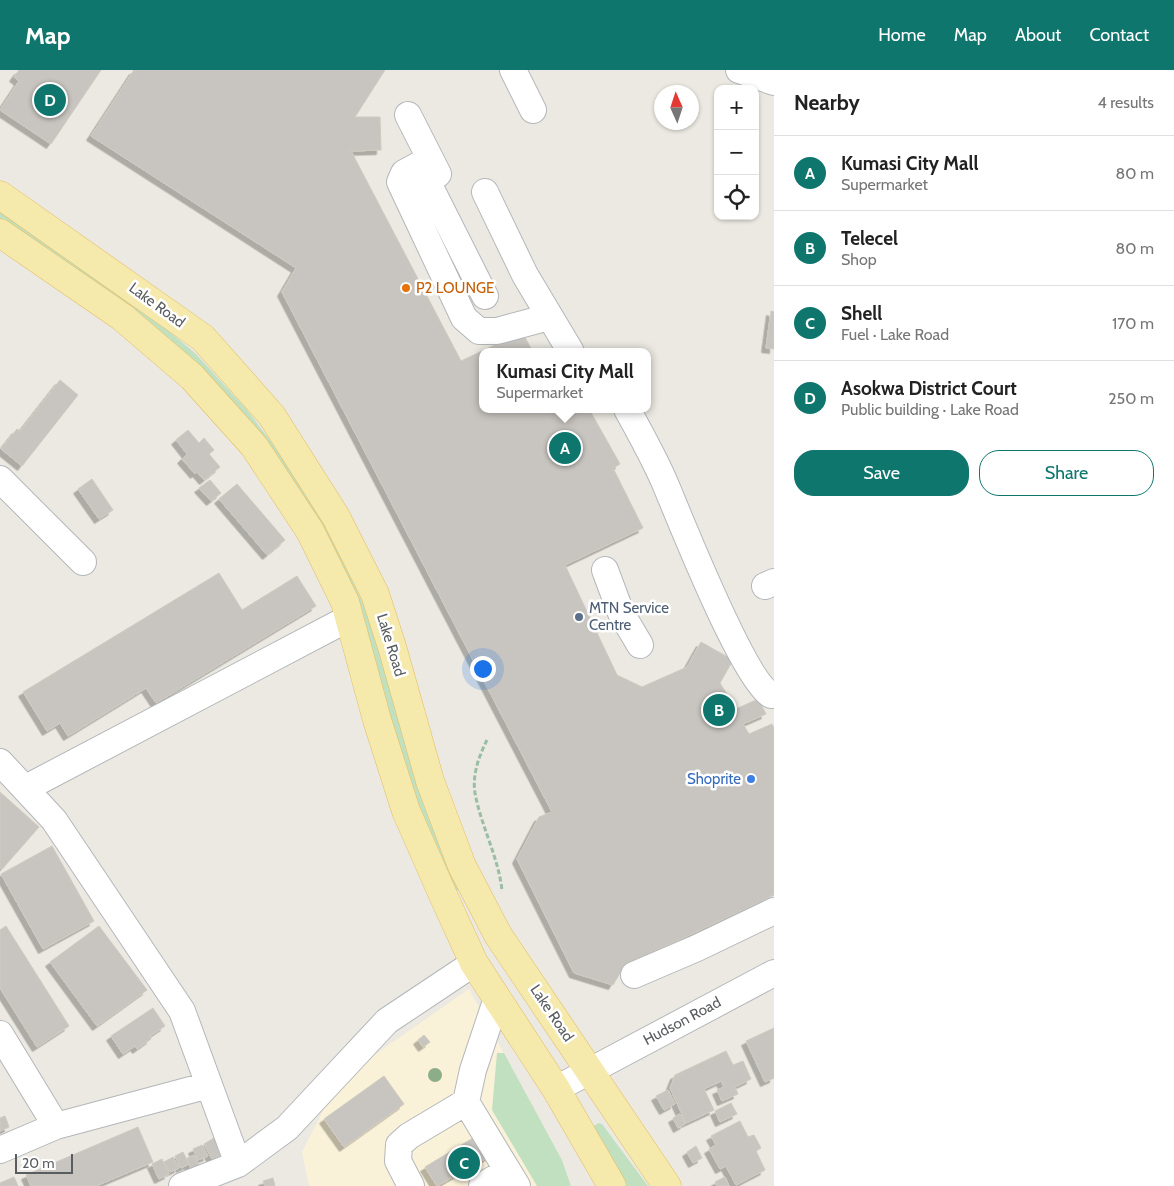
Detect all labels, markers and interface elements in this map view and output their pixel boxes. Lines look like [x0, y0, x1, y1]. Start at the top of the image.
text: Map [25, 21, 71, 50]
text: Home [878, 24, 926, 46]
text: Map [954, 24, 987, 46]
text: About [1015, 24, 1061, 46]
text: Contact [1089, 24, 1149, 46]
pin: D [34, 81, 66, 119]
north arrow [654, 85, 699, 130]
map controls [714, 85, 759, 220]
button: + [714, 85, 759, 130]
text: Nearby [794, 90, 860, 115]
text: 4 results [1097, 93, 1154, 112]
button: − [714, 130, 759, 175]
text: Kumasi City Mall [841, 152, 978, 175]
text: A [805, 164, 815, 183]
text: 80 m [1116, 164, 1154, 183]
button: locate [714, 175, 759, 220]
text: Supermarket [841, 175, 928, 194]
text: Telecel [841, 227, 898, 250]
text: B [805, 239, 815, 258]
text: 80 m [1116, 239, 1154, 258]
text: Shop [841, 250, 877, 269]
street label: Lake Road [126, 279, 188, 331]
place label: P2 LOUNGE [416, 279, 494, 297]
marker: P2 LOUNGE [400, 282, 412, 294]
text: Shell [841, 302, 882, 325]
text: C [805, 314, 815, 333]
text: 170 m [1112, 314, 1154, 333]
text: Fuel · Lake Road [841, 325, 949, 344]
popup [479, 348, 651, 413]
text: Kumasi City Mall [496, 360, 634, 383]
text: Asokwa District Court [841, 377, 1017, 400]
text: Supermarket [496, 383, 583, 402]
text: D [804, 389, 816, 408]
text: 250 m [1108, 389, 1154, 408]
text: Public building · Lake Road [841, 400, 1019, 419]
pin: A [549, 429, 581, 467]
button: Save [794, 450, 969, 496]
button: Share [979, 450, 1154, 496]
place label: MTN Service Centre [589, 599, 669, 634]
street label: Lake Road [373, 611, 409, 679]
marker: MTN Service Centre [573, 611, 585, 623]
your location [470, 656, 496, 682]
pin: B [703, 691, 735, 729]
place label: Shoprite [687, 770, 741, 788]
marker: Shoprite [745, 773, 757, 785]
street label: Lake Road [526, 981, 578, 1045]
street label: Hudson Road [640, 993, 724, 1049]
pin: C [448, 1144, 480, 1182]
scale bar [15, 1151, 72, 1174]
text: 20 m [22, 1154, 55, 1172]

